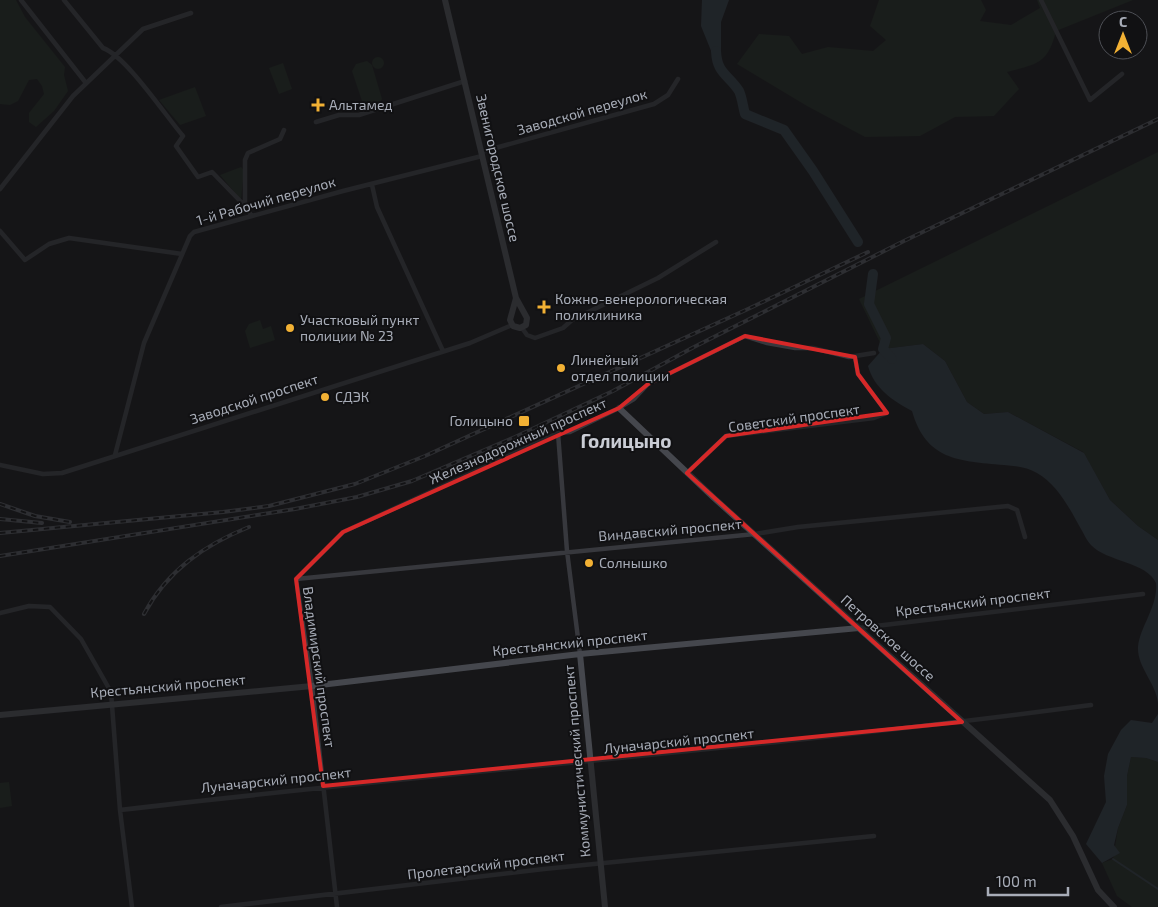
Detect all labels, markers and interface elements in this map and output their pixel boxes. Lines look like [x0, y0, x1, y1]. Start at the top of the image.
north arrow [1098, 10, 1148, 60]
text: С [1119, 13, 1127, 30]
street label: Заводской переулок [515, 85, 649, 138]
street label: Звенигородское шоссе [473, 92, 524, 243]
place label: Альтамед [329, 96, 393, 113]
marker: Альтамед [311, 98, 325, 112]
street label: 1-й Рабочий переулок [194, 172, 338, 229]
place label: Кожно-венерологическая поликлиника [555, 290, 727, 323]
marker: Кожно-венерологическая поликлиника [537, 300, 551, 314]
place label: Участковый пункт полиции № 23 [300, 311, 419, 344]
marker: Участковый пункт полиции № 23 [284, 322, 296, 334]
place label: Линейный отдел полиции [571, 351, 669, 384]
marker: Линейный отдел полиции [555, 362, 567, 374]
street label: Заводской проспект [188, 370, 320, 427]
place label: СДЭК [335, 388, 369, 405]
marker: СДЭК [319, 391, 331, 403]
street label: Железнодорожный проспект [426, 394, 609, 487]
street label: Советский проспект [727, 400, 861, 435]
place label: Голицыно [449, 412, 513, 429]
marker: Голицыно [517, 414, 531, 428]
district label: Голицыно [580, 429, 672, 452]
street label: Виндавский проспект [598, 515, 742, 544]
place label: Солнышко [599, 554, 668, 571]
marker: Солнышко [583, 557, 595, 569]
street label: Крестьянский проспект [895, 584, 1051, 619]
street label: Владимирский проспект [300, 585, 339, 749]
street label: Петровское шоссе [838, 591, 939, 684]
street label: Крестьянский проспект [492, 626, 648, 659]
street label: Коммунистический проспект [560, 664, 593, 858]
street label: Крестьянский проспект [90, 670, 246, 701]
street label: Луначарский проспект [603, 724, 755, 757]
street label: Луначарский проспект [200, 763, 352, 796]
street label: Пролетарский проспект [406, 846, 566, 883]
scale bar [988, 864, 1068, 896]
text: 100 m [996, 872, 1037, 890]

